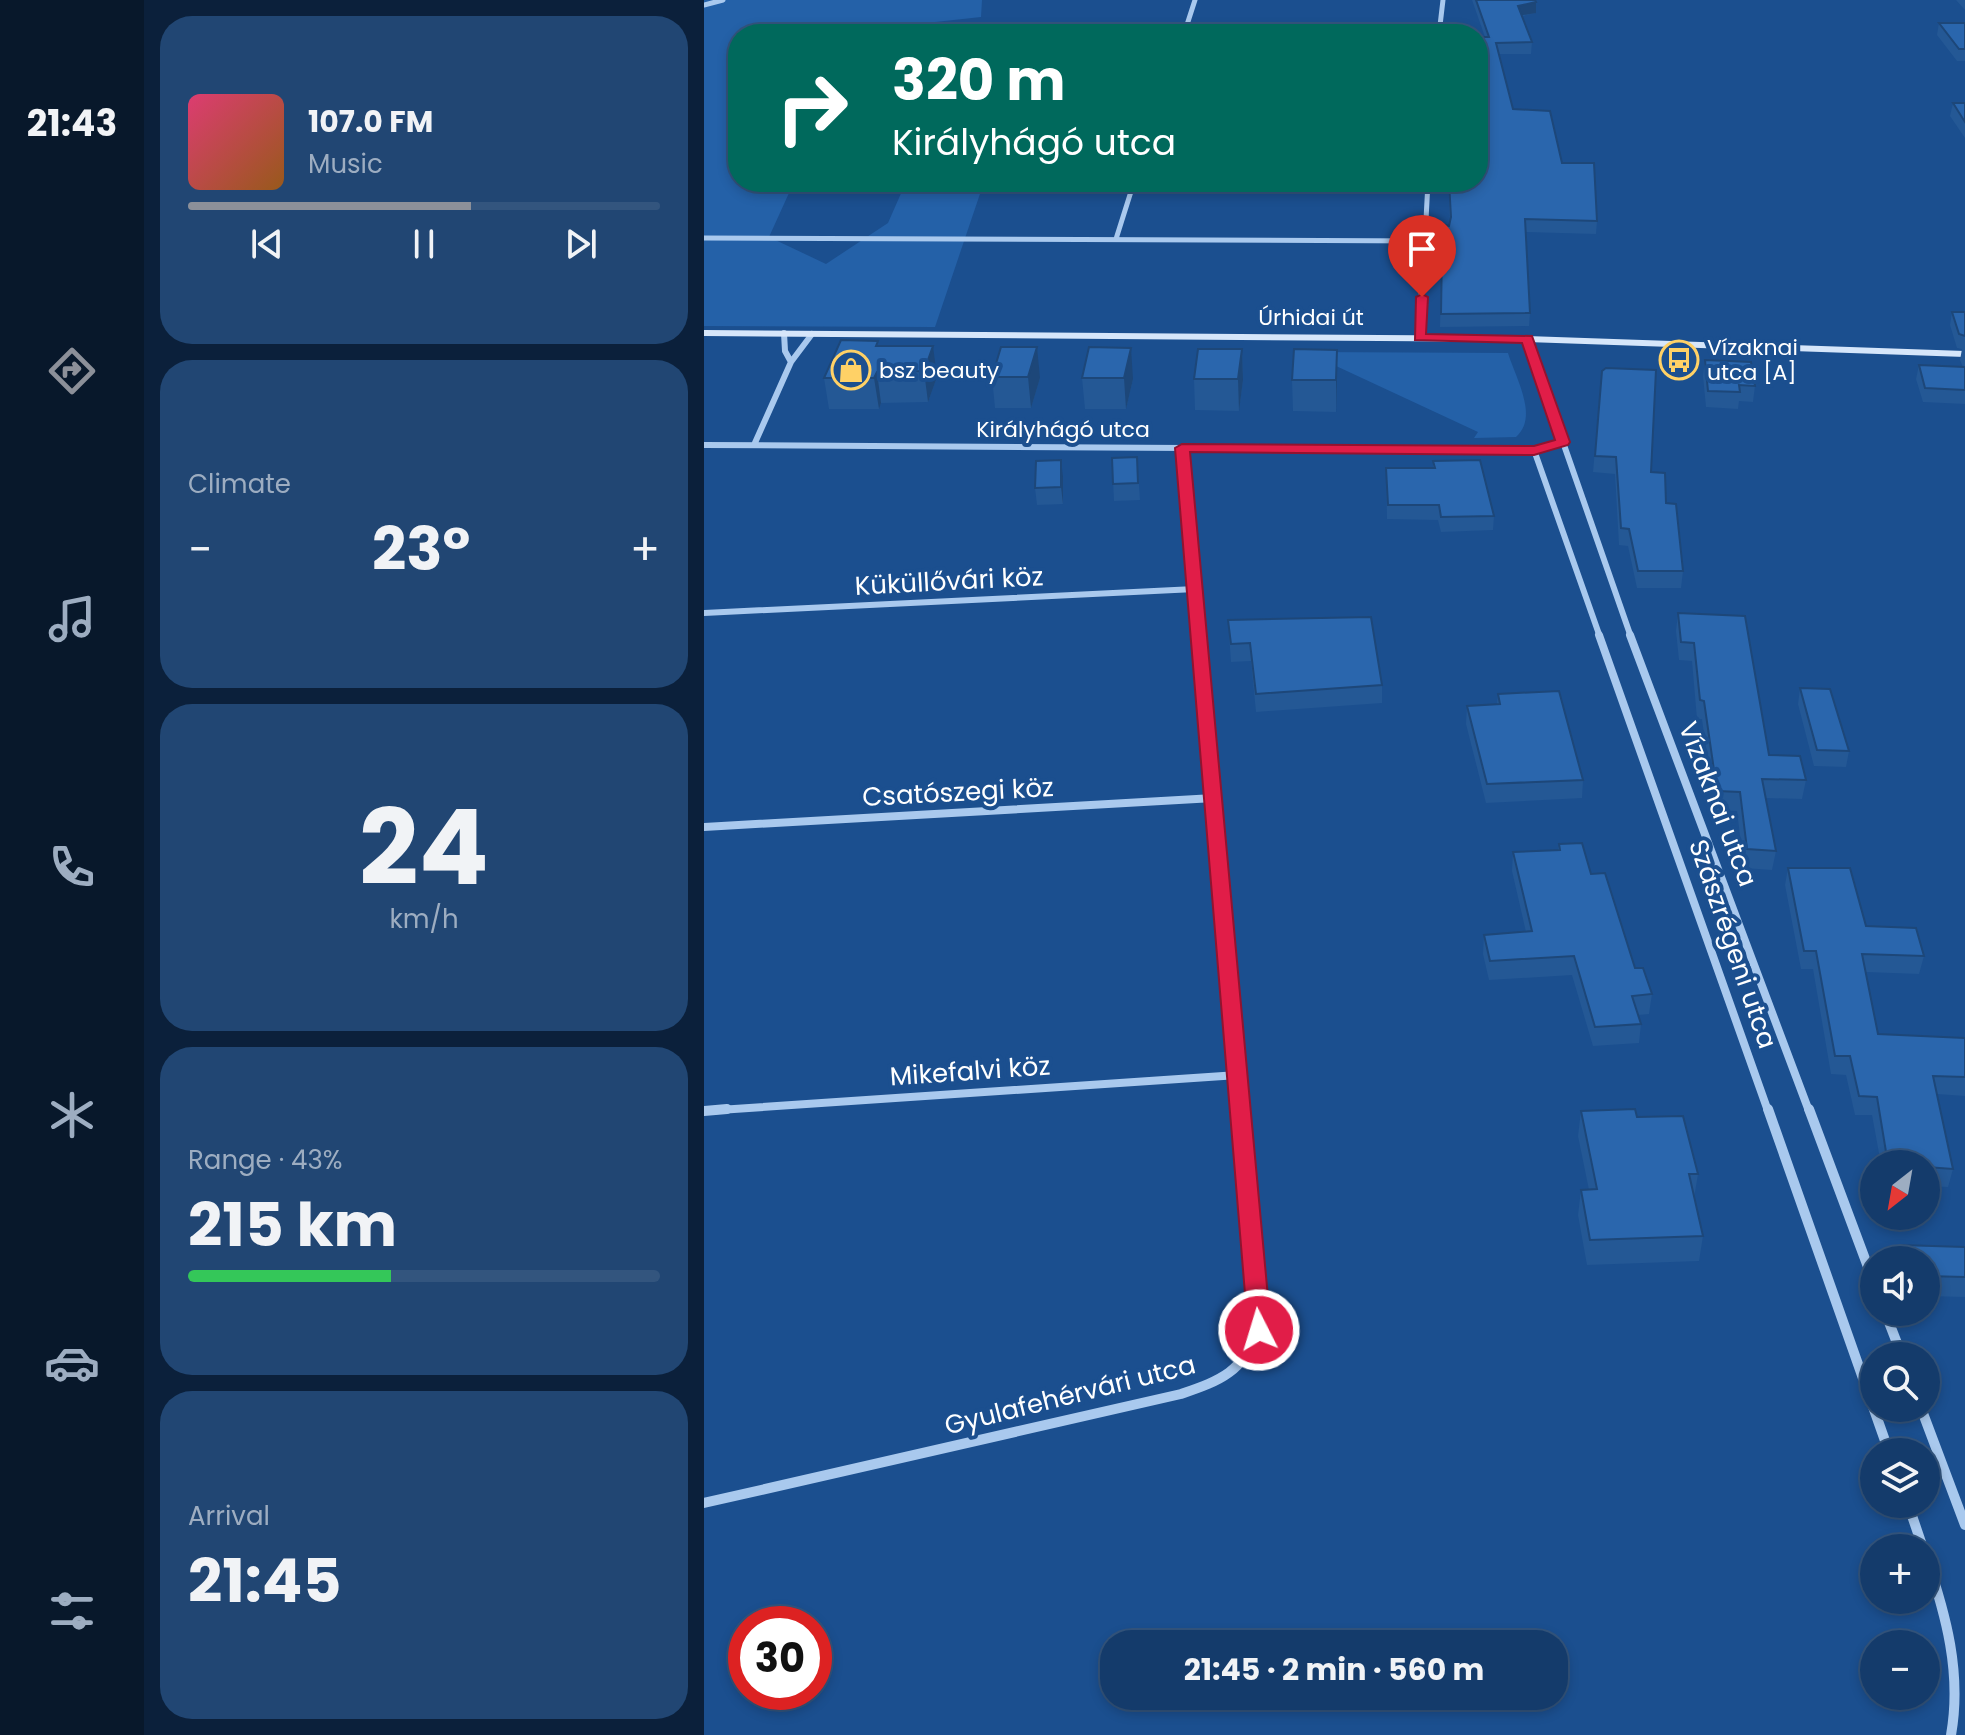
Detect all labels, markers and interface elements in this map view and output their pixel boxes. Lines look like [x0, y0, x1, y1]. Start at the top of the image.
text: 320 m [892, 41, 1066, 120]
icon: right [760, 56, 864, 160]
text: 21:43 [27, 98, 117, 149]
text: 107.0 FM [308, 100, 433, 143]
text: Királyhágó utca [892, 117, 1176, 168]
text: Music [308, 146, 383, 182]
pin [1388, 215, 1456, 297]
icon: previous [245, 222, 289, 266]
icon: pause [402, 222, 446, 266]
icon: next [559, 222, 603, 266]
icon: arrive [1400, 227, 1444, 271]
street label: Úrhidai út [1258, 302, 1364, 333]
place label: Vízaknai utca [A] [1707, 332, 1798, 388]
bus stop icon: Vízaknai utca [A] [1658, 339, 1700, 381]
icon: directions [44, 343, 100, 399]
shop icon: bsz beauty [830, 349, 872, 391]
place label: bsz beauty [879, 355, 1000, 386]
street label: Királyhágó utca [976, 414, 1150, 445]
text: Climate [188, 466, 291, 502]
text: 23° [372, 507, 470, 591]
text: − [188, 519, 212, 580]
text: + [630, 519, 660, 580]
street label: Küküllővári köz [854, 558, 1044, 604]
icon: music [44, 591, 100, 647]
street label: Vízaknai utca [1670, 716, 1766, 892]
street label: Csatószegi köz [861, 769, 1055, 815]
text: 24 [359, 775, 489, 920]
street label: Szászrégeni utca [1680, 835, 1786, 1053]
icon: phone [44, 839, 100, 895]
text: km/h [389, 901, 459, 937]
street label: Mikefalvi köz [889, 1047, 1051, 1095]
icon: climate [44, 1087, 100, 1143]
text: Range · 43% [188, 1142, 343, 1178]
north arrow [1860, 1150, 1940, 1230]
map controls [1860, 1150, 1940, 1710]
text: 215 km [188, 1183, 397, 1267]
button: sound [1860, 1246, 1940, 1326]
position arrow [1217, 1288, 1301, 1372]
icon: car [44, 1335, 100, 1391]
button: search [1860, 1342, 1940, 1422]
street label: Gyulafehérvári utca [941, 1346, 1199, 1444]
button: layers [1860, 1438, 1940, 1518]
text: Arrival [188, 1498, 270, 1534]
button: + [1860, 1534, 1940, 1614]
text: 21:45 [188, 1539, 341, 1623]
icon: filters [44, 1583, 100, 1639]
speed limit sign: 30 [728, 1606, 832, 1710]
button: − [1860, 1630, 1940, 1710]
text: 21:45 · 2 min · 560 m [1184, 1648, 1484, 1691]

